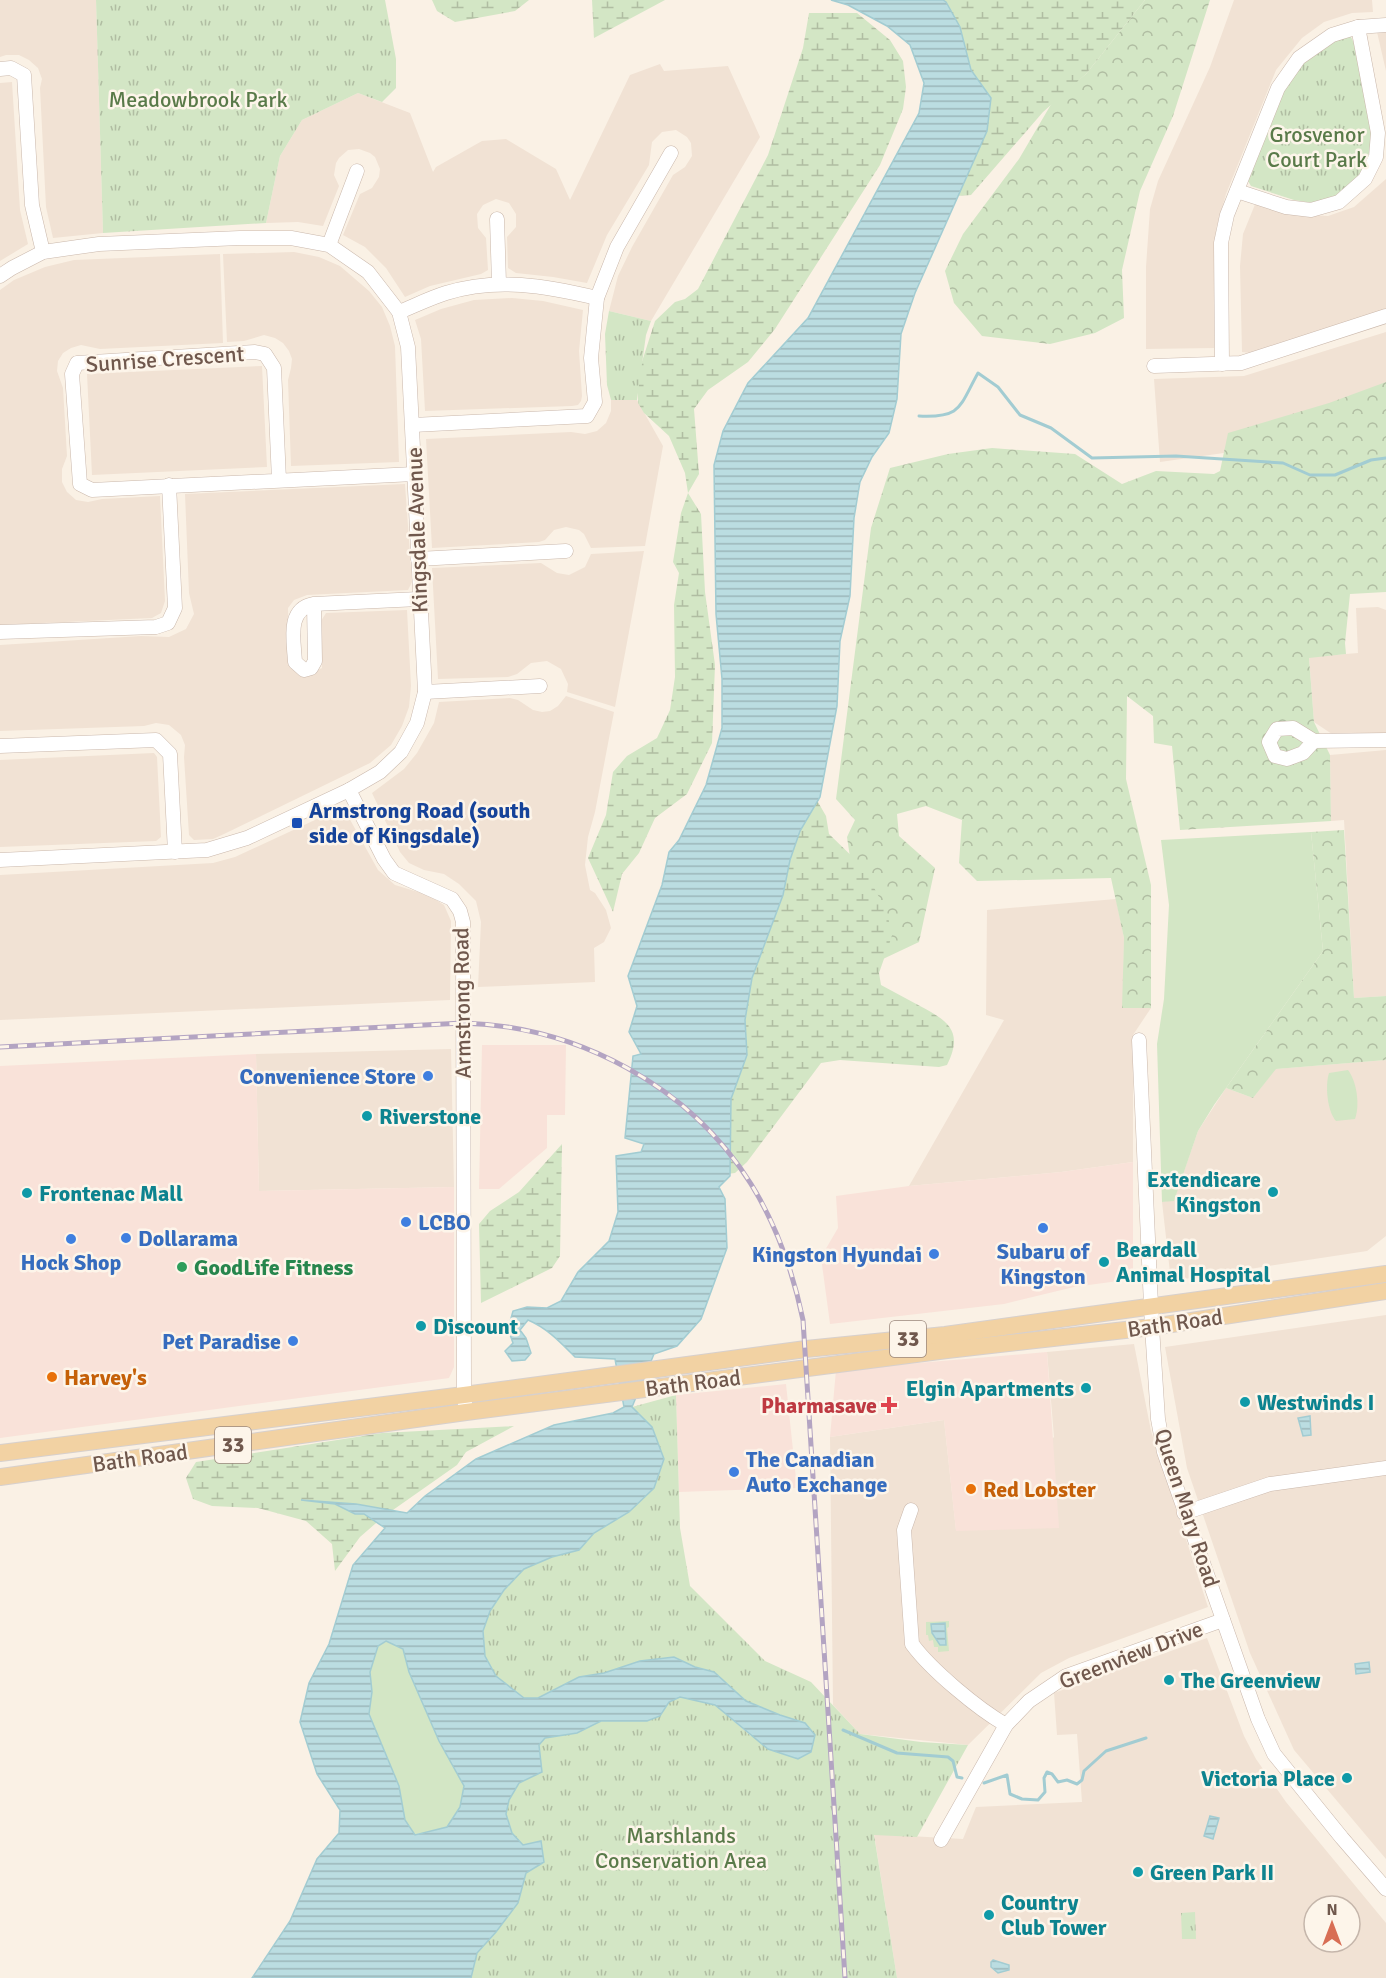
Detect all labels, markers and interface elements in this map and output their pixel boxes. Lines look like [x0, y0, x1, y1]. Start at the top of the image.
park label: Meadowbrook Park [109, 86, 287, 113]
park label: Grosvenor Court Park [1267, 121, 1367, 173]
street label: Sunrise Crescent [85, 340, 245, 378]
street label: Kingsdale Avenue [401, 447, 433, 613]
place label: Armstrong Road (south side of Kingsdale) [309, 797, 530, 849]
marker: Armstrong Road (south side of Kingsdale) [290, 816, 304, 830]
street label: Armstrong Road [447, 927, 477, 1079]
place label: Convenience Store [239, 1063, 416, 1090]
marker: Convenience Store [421, 1069, 435, 1083]
place label: Riverstone [379, 1103, 481, 1130]
marker: Riverstone [360, 1109, 374, 1123]
place label: Extendicare Kingston [1147, 1166, 1261, 1218]
place label: Frontenac Mall [39, 1180, 183, 1207]
marker: Extendicare Kingston [1266, 1185, 1280, 1199]
marker: Frontenac Mall [20, 1186, 34, 1200]
place label: LCBO [418, 1209, 471, 1236]
marker: LCBO [399, 1215, 413, 1229]
marker: Subaru of Kingston [1036, 1221, 1050, 1235]
place label: Dollarama [138, 1225, 238, 1252]
marker: Dollarama [119, 1231, 133, 1245]
marker: Hock Shop [64, 1232, 78, 1246]
place label: Beardall Animal Hospital [1116, 1236, 1271, 1288]
place label: Subaru of Kingston [997, 1238, 1090, 1290]
place label: Kingston Hyundai [752, 1241, 922, 1268]
marker: Kingston Hyundai [927, 1247, 941, 1261]
place label: Hock Shop [21, 1249, 122, 1276]
place label: GoodLife Fitness [194, 1254, 354, 1281]
marker: Beardall Animal Hospital [1097, 1255, 1111, 1269]
marker: GoodLife Fitness [175, 1260, 189, 1274]
street label: Bath Road [1126, 1303, 1224, 1343]
place label: Discount [433, 1313, 518, 1340]
marker: Discount [414, 1319, 428, 1333]
road number: 33 [890, 1321, 926, 1357]
place label: Pet Paradise [162, 1328, 281, 1355]
marker: Pet Paradise [286, 1334, 300, 1348]
place label: Harvey's [64, 1364, 147, 1391]
street label: Bath Road [644, 1364, 742, 1402]
marker: Harvey's [45, 1370, 59, 1384]
place label: Elgin Apartments [906, 1375, 1074, 1402]
marker: Elgin Apartments [1079, 1381, 1093, 1395]
place label: Westwinds I [1257, 1389, 1374, 1416]
place label: Pharmasave [761, 1392, 877, 1419]
marker: Westwinds I [1238, 1395, 1252, 1409]
marker: Pharmasave [882, 1398, 896, 1412]
street label: Queen Mary Road [1149, 1425, 1225, 1591]
road number: 33 [215, 1427, 251, 1463]
street label: Bath Road [91, 1438, 189, 1478]
place label: The Canadian Auto Exchange [746, 1446, 888, 1498]
marker: The Canadian Auto Exchange [727, 1465, 741, 1479]
place label: Red Lobster [983, 1476, 1096, 1503]
marker: Red Lobster [964, 1482, 978, 1496]
street label: Greenview Drive [1055, 1615, 1207, 1695]
place label: The Greenview [1181, 1667, 1321, 1694]
marker: The Greenview [1162, 1673, 1176, 1687]
place label: Victoria Place [1201, 1765, 1335, 1792]
marker: Victoria Place [1340, 1771, 1354, 1785]
park label: Marshlands Conservation Area [595, 1822, 767, 1874]
place label: Green Park II [1150, 1859, 1274, 1886]
marker: Green Park II [1131, 1865, 1145, 1879]
place label: Country Club Tower [1001, 1889, 1107, 1941]
north arrow [1302, 1894, 1362, 1954]
text: N [1326, 1900, 1338, 1920]
marker: Country Club Tower [982, 1908, 996, 1922]

